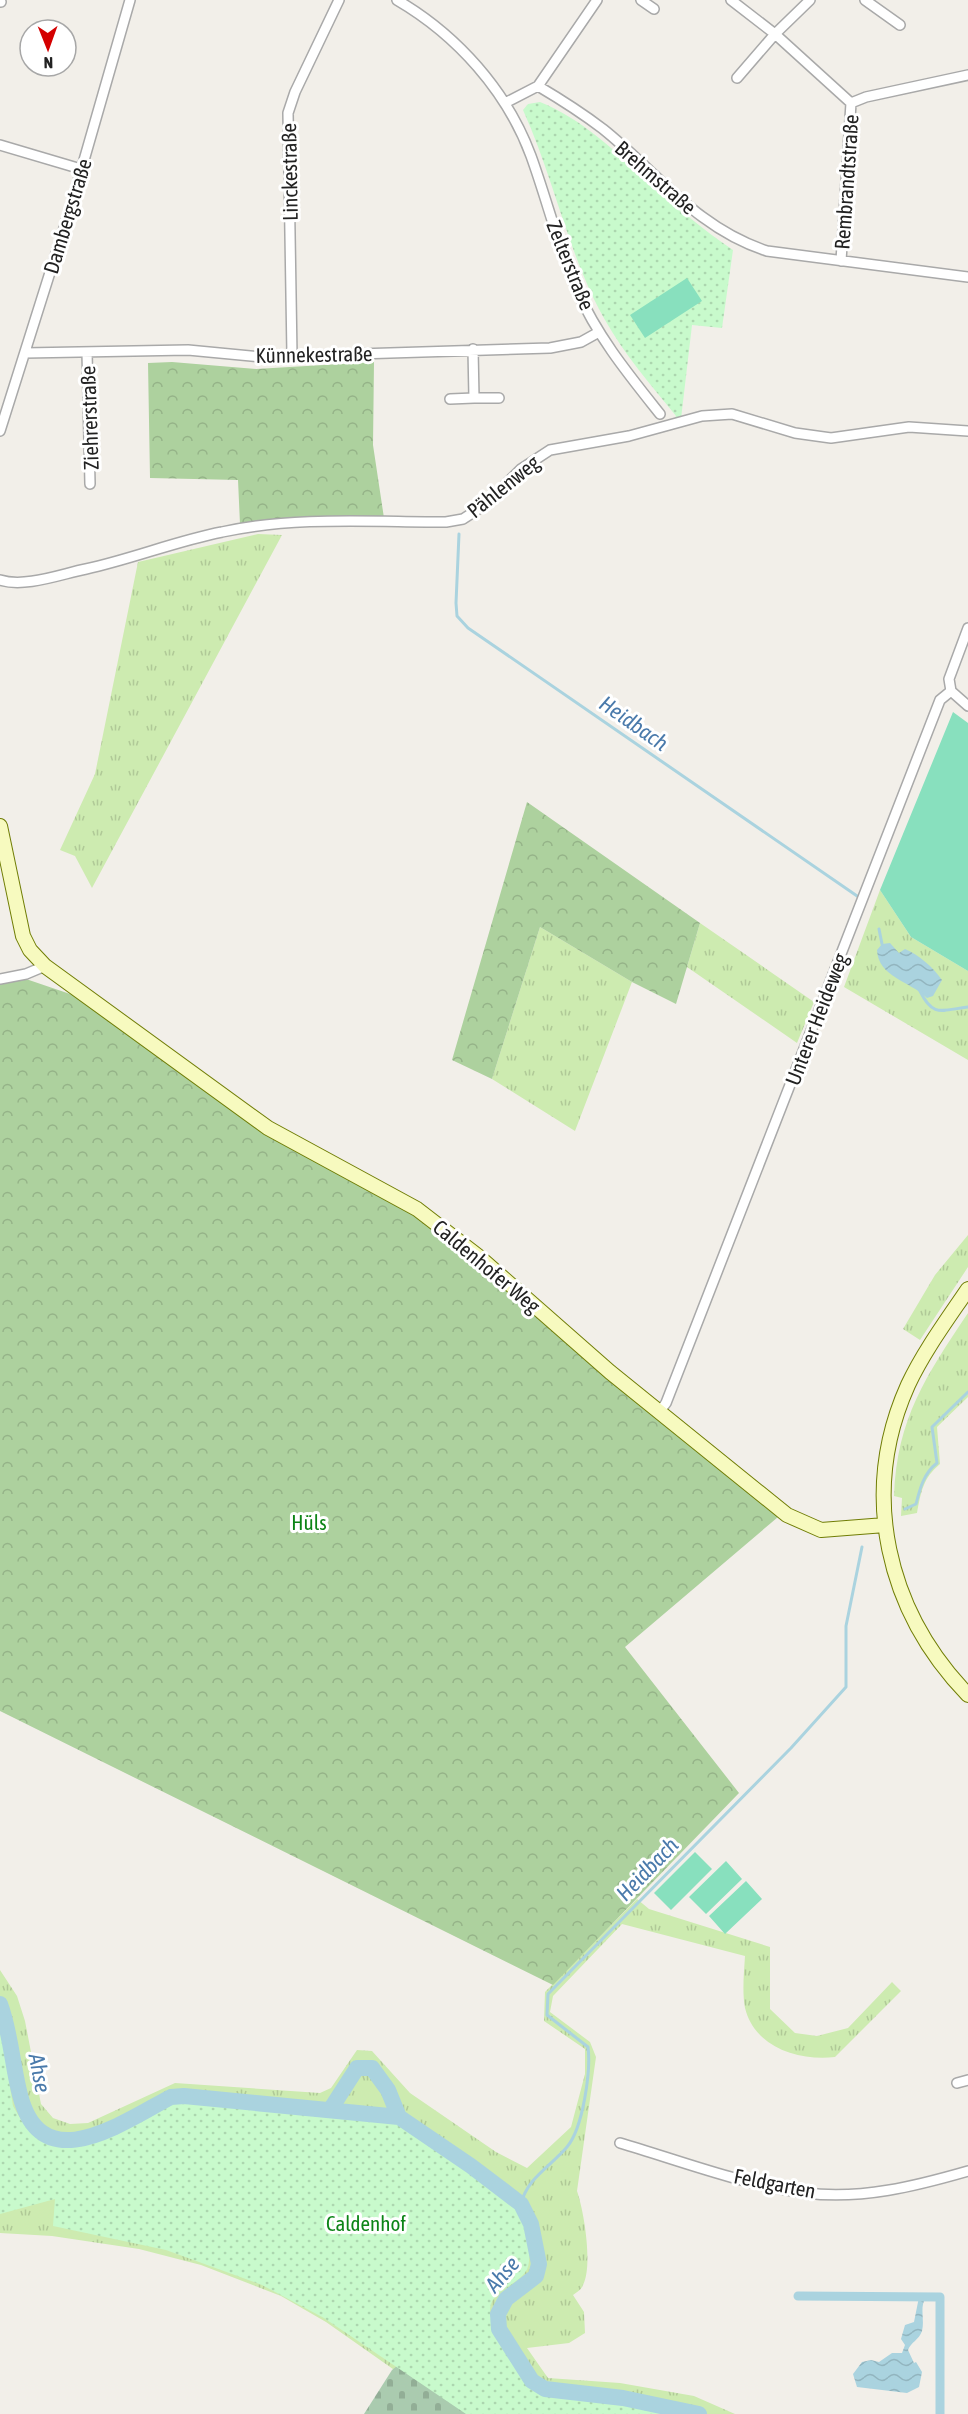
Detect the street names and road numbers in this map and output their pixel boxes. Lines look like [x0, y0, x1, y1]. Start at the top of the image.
street label: Rembrandtstraße [829, 114, 863, 250]
street label: Linckestraße [276, 123, 302, 221]
street label: Brehmstraße [611, 135, 701, 219]
street label: Dambergstraße [38, 156, 96, 276]
street label: Zelterstraße [542, 217, 600, 313]
street label: Künnekestraße [255, 341, 373, 367]
street label: Ziehrerstraße [75, 365, 103, 471]
street label: Pählenweg [462, 450, 544, 522]
street label: Unterer Heideweg [780, 950, 852, 1088]
street label: Caldenhofer Weg [429, 1214, 545, 1318]
street label: Feldgarten [732, 2163, 818, 2203]

